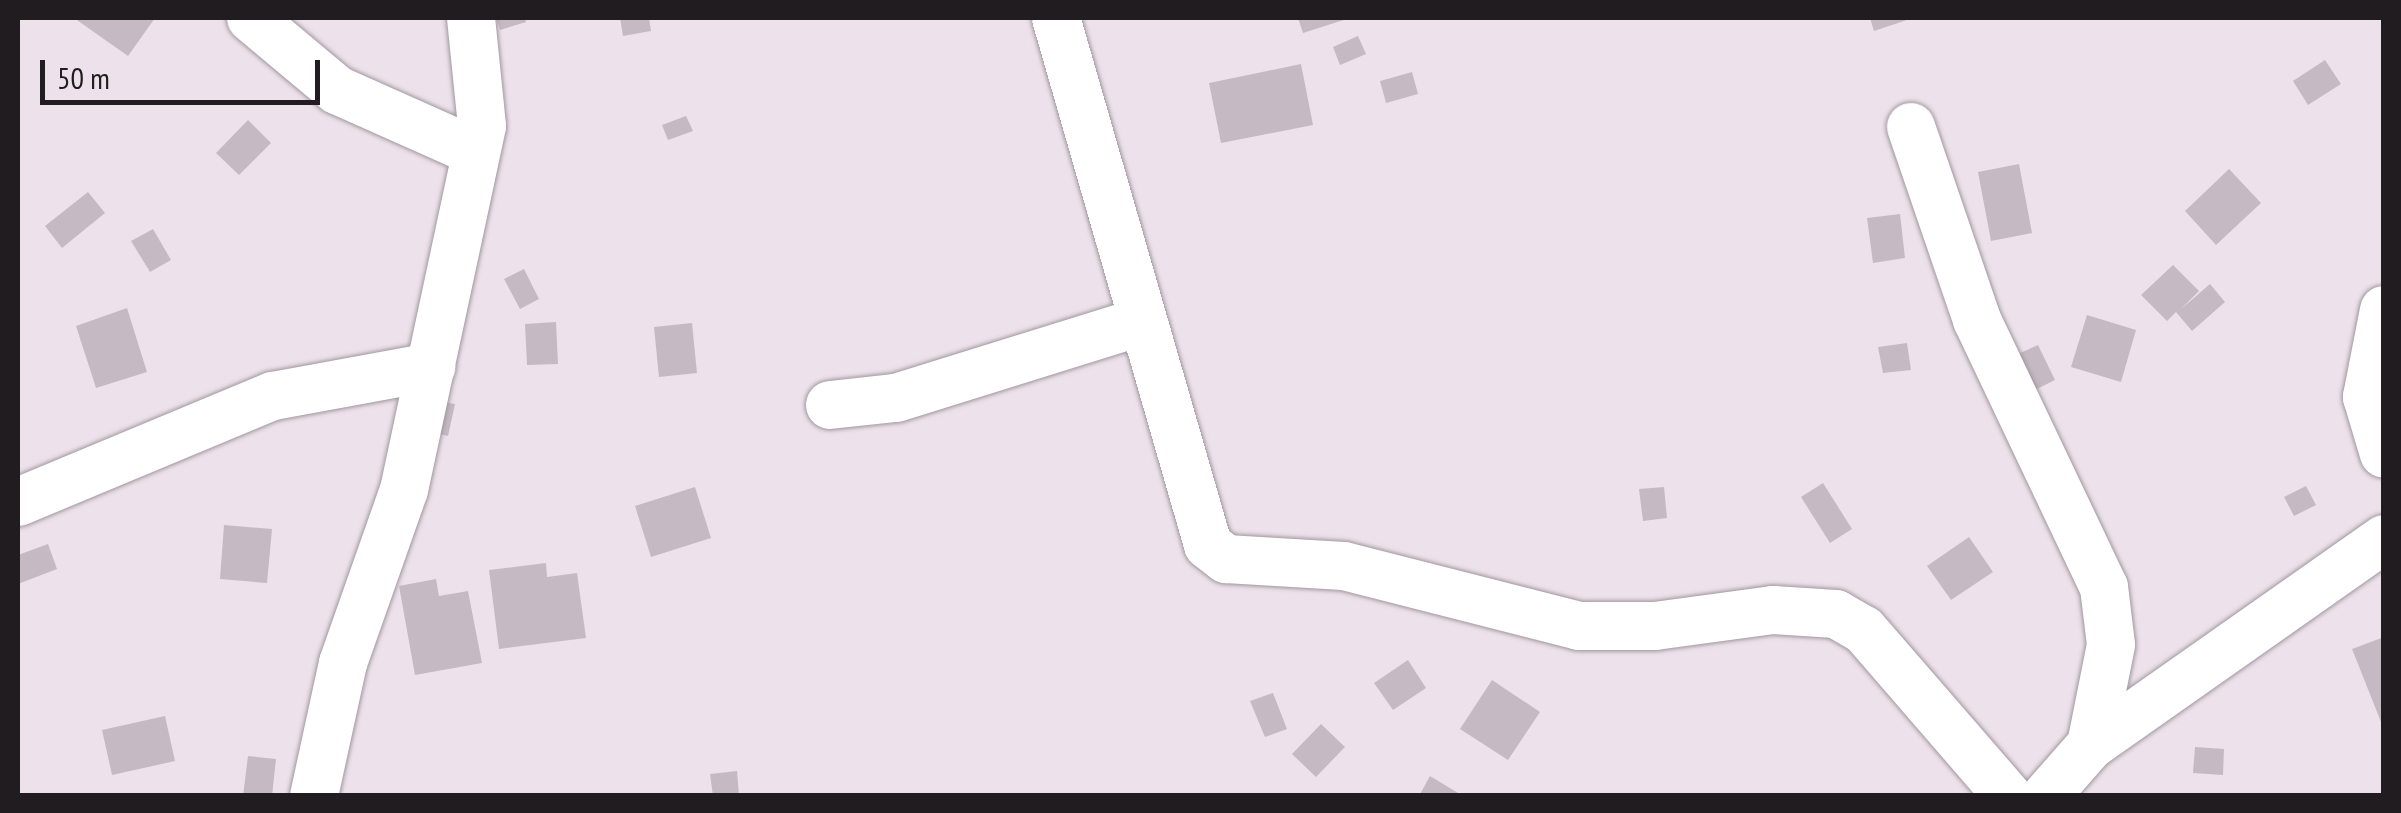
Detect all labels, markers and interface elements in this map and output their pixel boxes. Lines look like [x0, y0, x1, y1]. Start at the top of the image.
scale bar [45, 40, 325, 102]
text: 50 m [57, 58, 110, 97]

